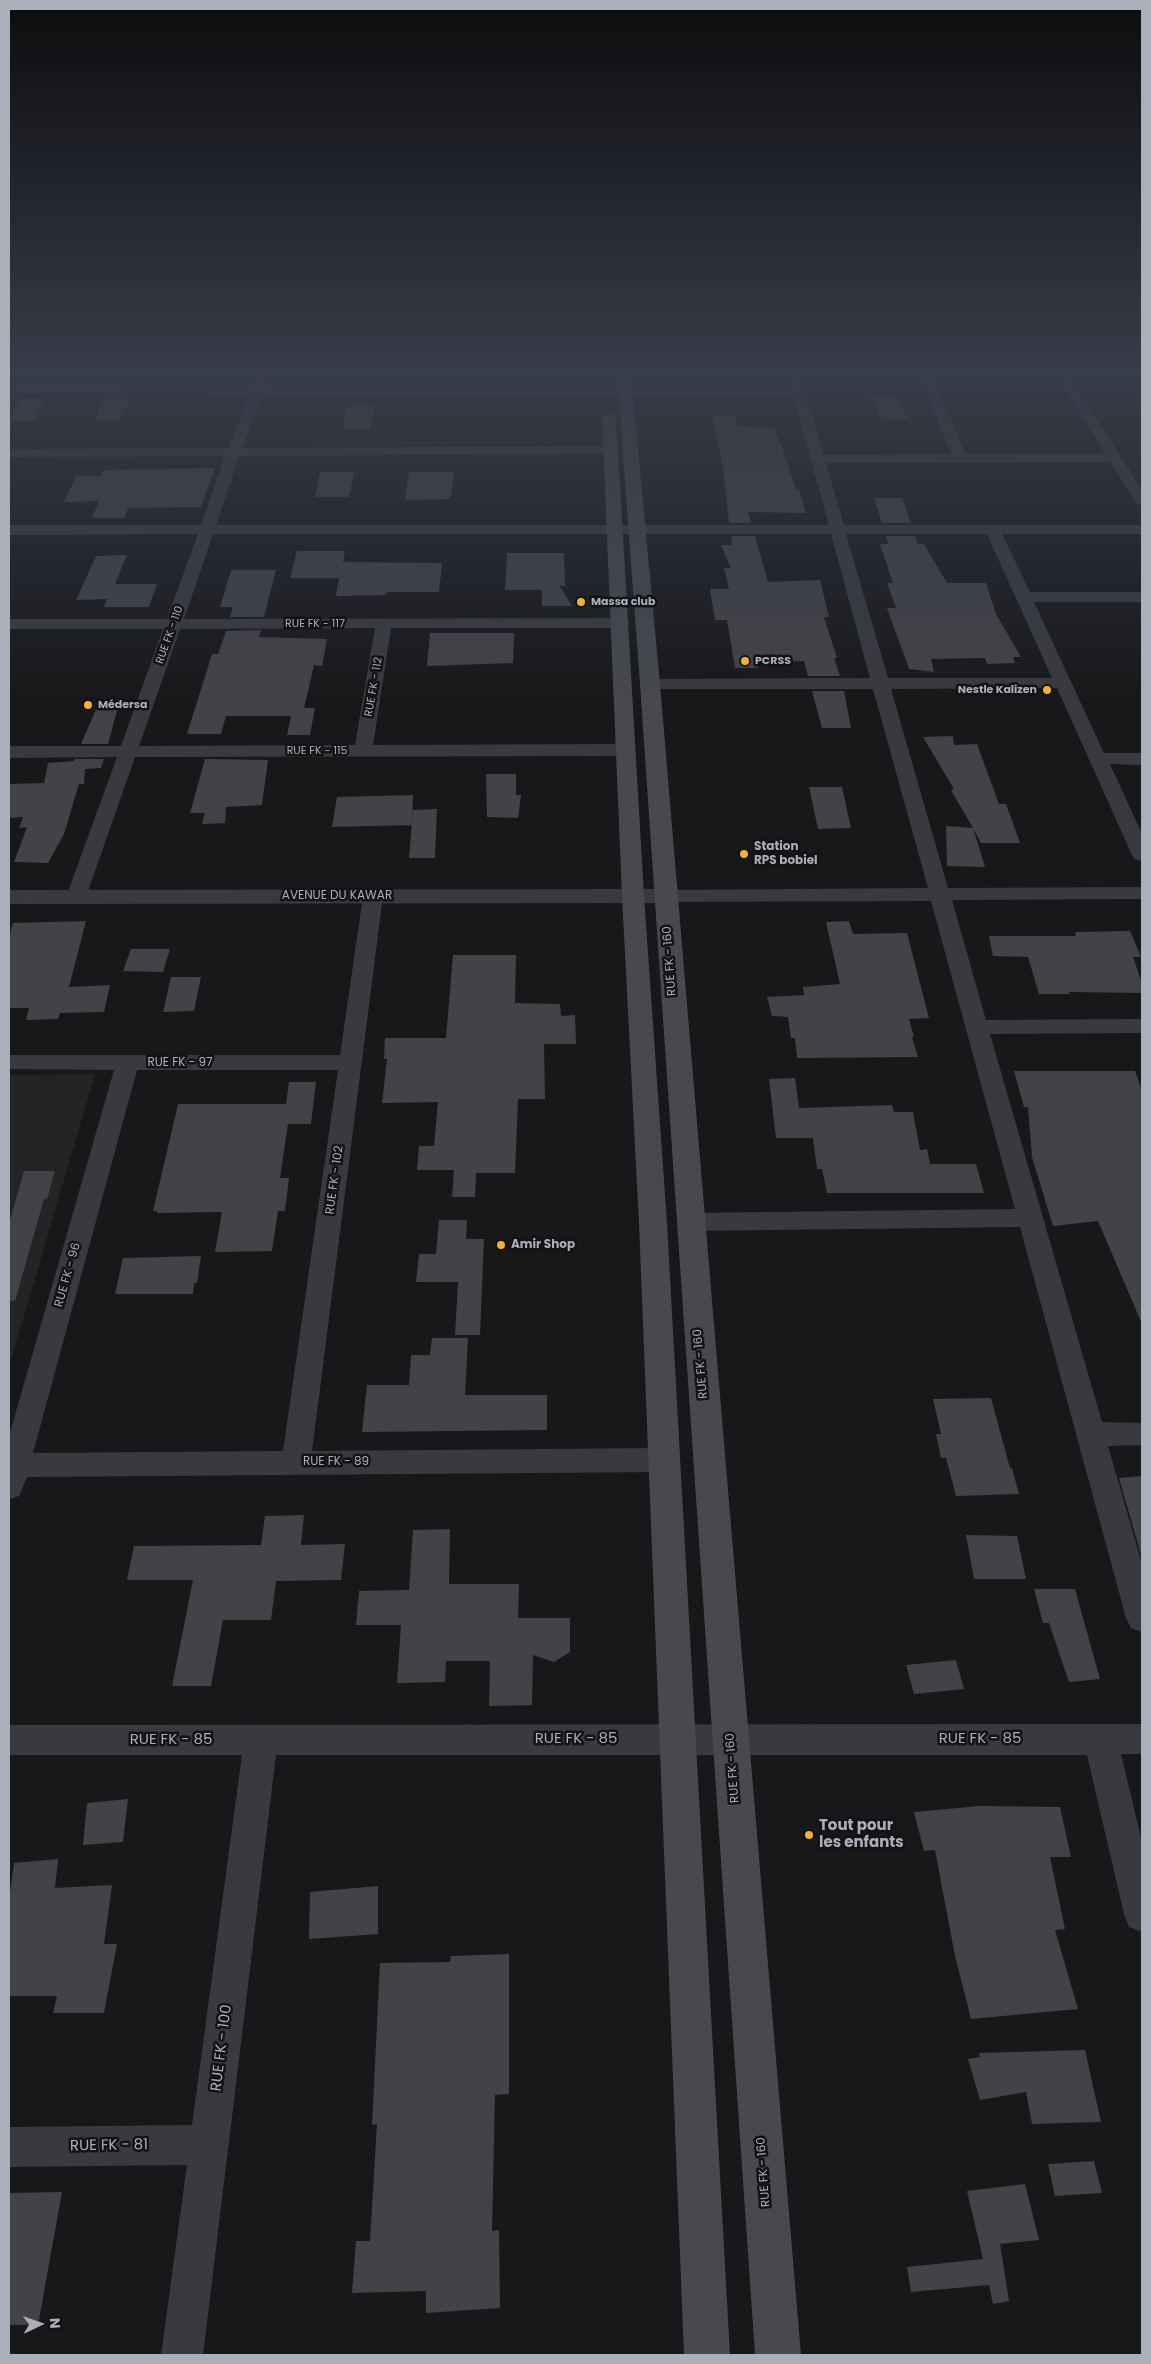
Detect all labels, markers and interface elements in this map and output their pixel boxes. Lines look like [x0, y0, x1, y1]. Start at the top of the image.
place label: Massa club [591, 595, 655, 609]
marker: Massa club [575, 596, 587, 608]
street label: RUE FK - 110 [153, 604, 187, 666]
street label: RUE FK - 117 [285, 617, 345, 631]
place label: PCRSS [755, 654, 791, 668]
marker: PCRSS [739, 655, 751, 667]
street label: RUE FK - 112 [362, 656, 386, 718]
place label: Nestle Kalizen [958, 683, 1037, 697]
marker: Nestle Kalizen [1041, 684, 1053, 696]
place label: Médersa [98, 698, 147, 712]
marker: Médersa [82, 699, 94, 711]
street label: RUE FK - 115 [287, 744, 347, 758]
place label: Station RPS bobiel [754, 840, 818, 868]
marker: Station RPS bobiel [738, 848, 750, 860]
street label: AVENUE DU KAWAR [282, 889, 392, 903]
street label: RUE FK - 160 [660, 926, 680, 996]
street label: RUE FK - 97 [147, 1056, 213, 1070]
street label: RUE FK - 102 [323, 1145, 347, 1215]
place label: Amir Shop [511, 1238, 575, 1252]
marker: Amir Shop [495, 1239, 507, 1251]
street label: RUE FK - 96 [52, 1241, 84, 1309]
street label: RUE FK - 160 [691, 1329, 711, 1399]
street label: RUE FK - 89 [303, 1455, 369, 1469]
street label: RUE FK - 85 [535, 1730, 617, 1748]
street label: RUE FK - 85 [939, 1730, 1021, 1748]
street label: RUE FK - 85 [130, 1731, 212, 1749]
street label: RUE FK - 160 [723, 1733, 743, 1803]
place label: Tout pour les enfants [819, 1817, 904, 1852]
marker: Tout pour les enfants [803, 1829, 815, 1841]
street label: RUE FK - 100 [208, 2004, 236, 2092]
street label: RUE FK - 81 [70, 2136, 148, 2156]
street label: RUE FK - 160 [754, 2137, 774, 2207]
north arrow [15, 2299, 65, 2349]
text: N [45, 2317, 65, 2329]

